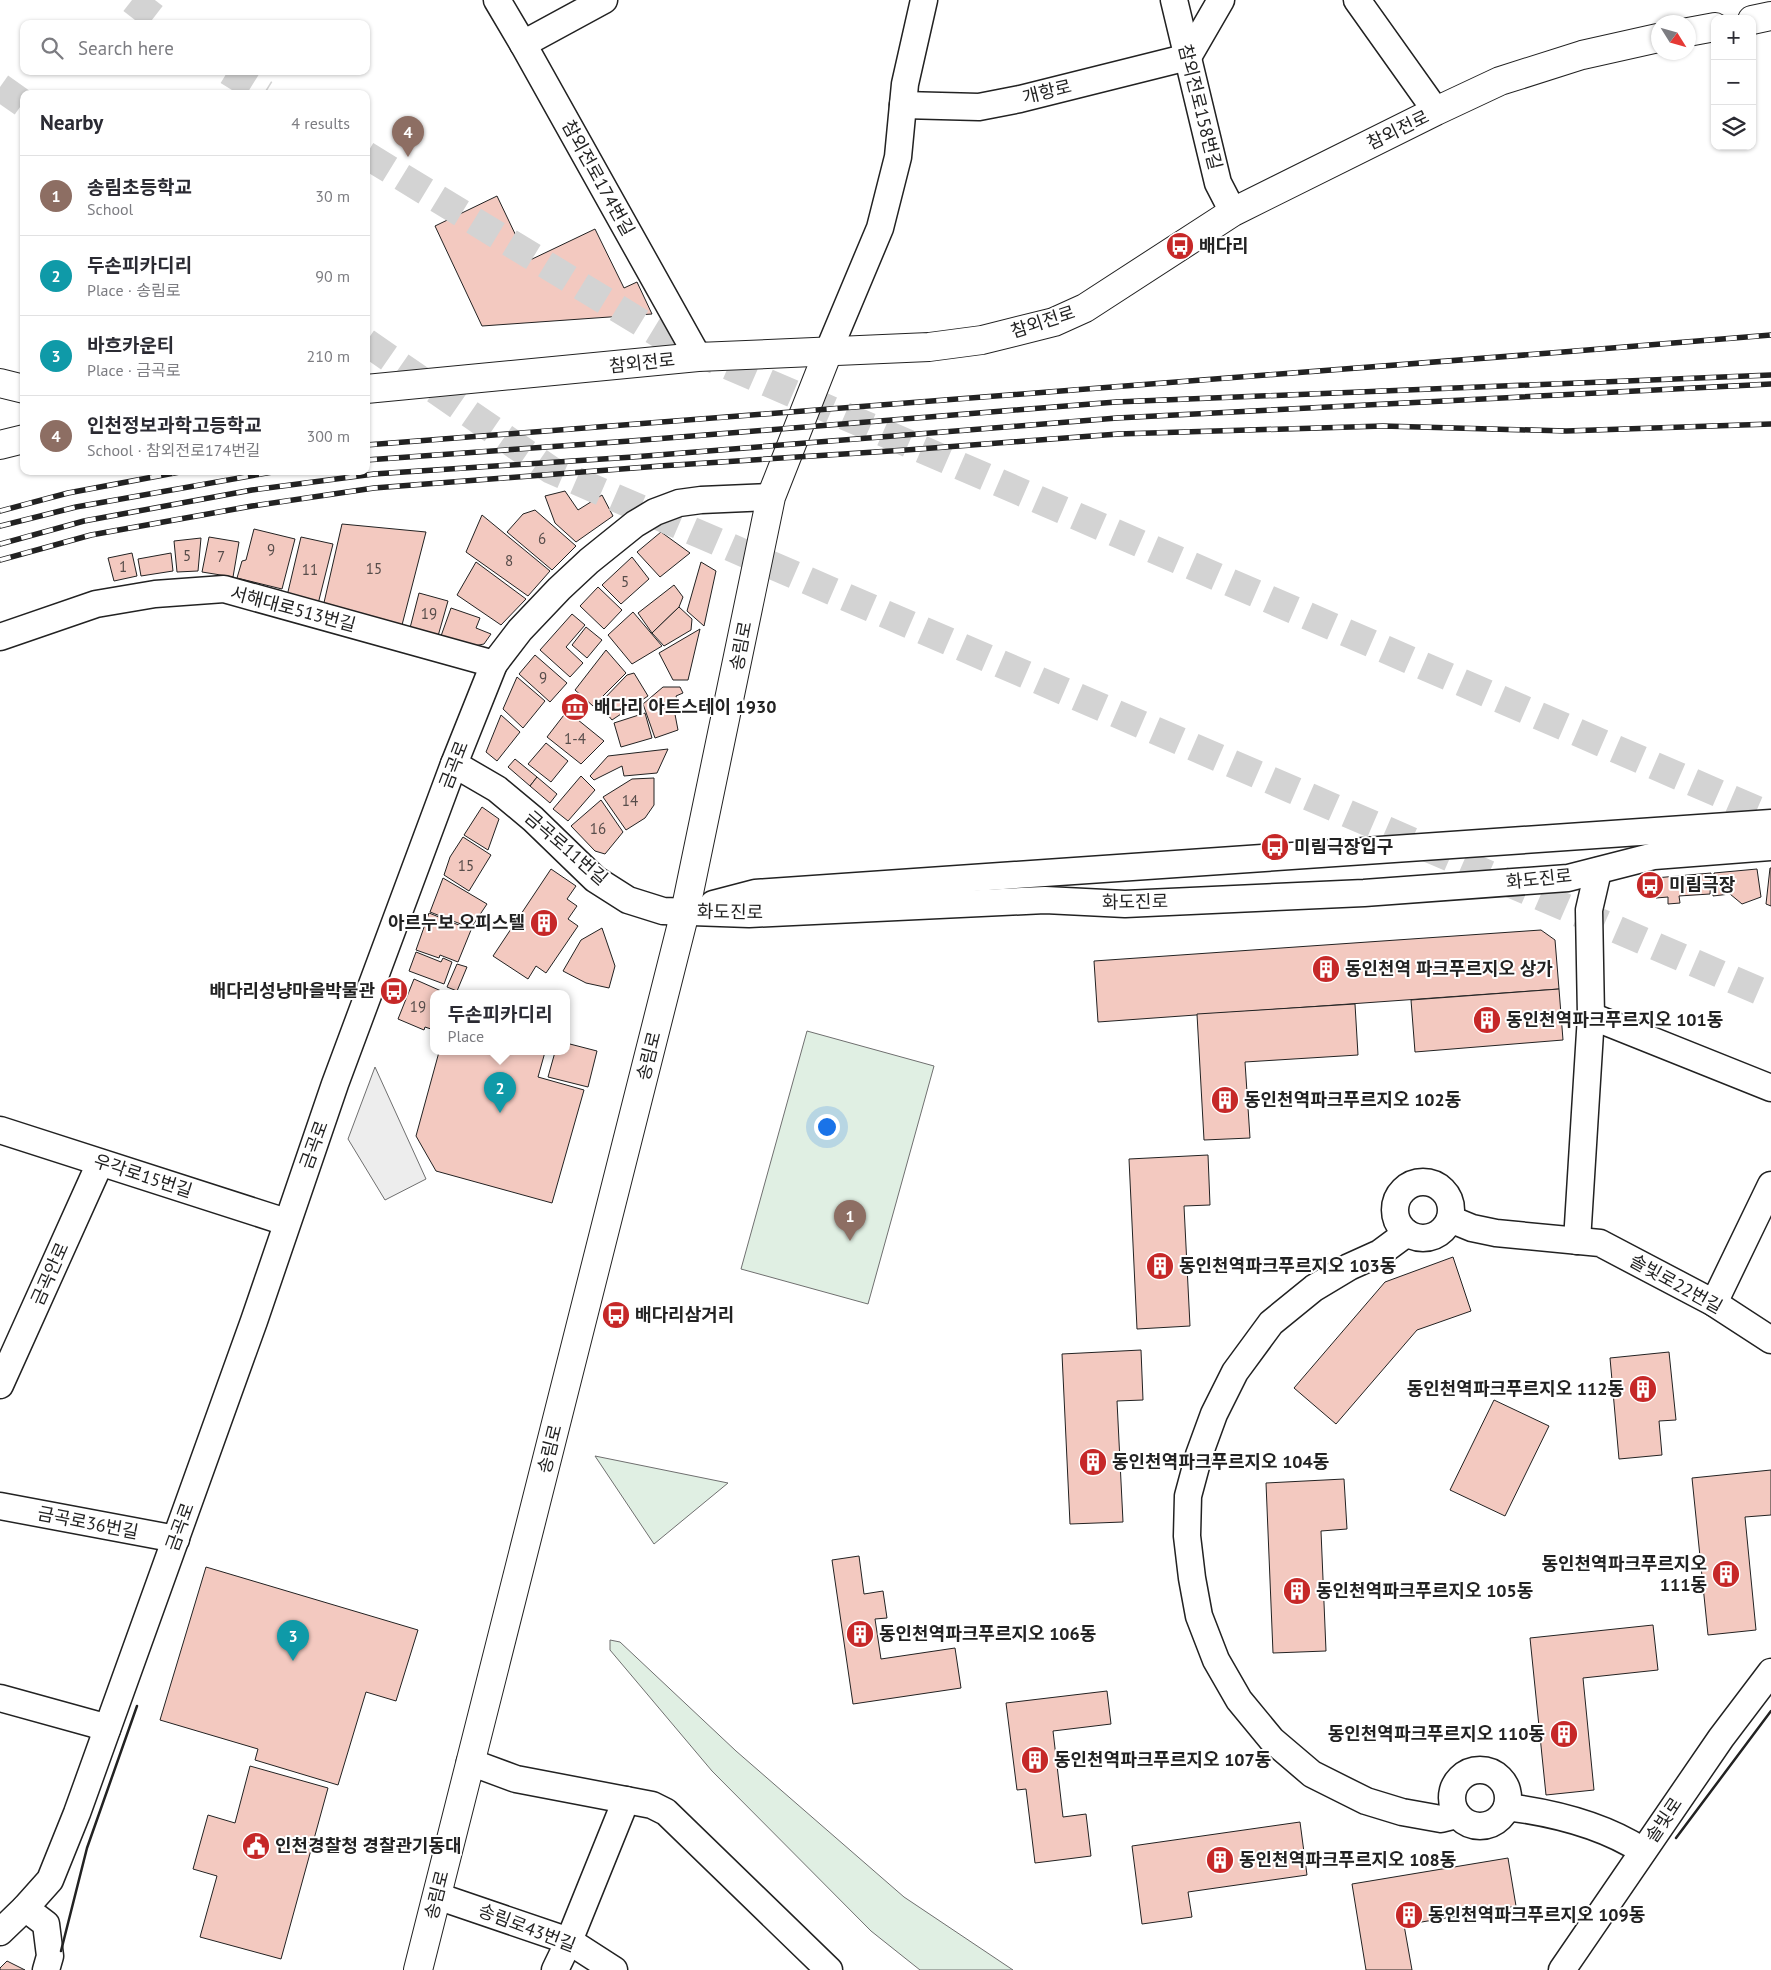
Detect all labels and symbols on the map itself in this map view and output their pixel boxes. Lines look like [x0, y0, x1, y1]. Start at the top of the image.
north arrow [1651, 15, 1696, 60]
street label: 참외전로158번길 [1174, 42, 1227, 172]
street label: 개항로 [1020, 74, 1074, 109]
street label: 참외전로 [1363, 105, 1433, 154]
pin: 4 [392, 116, 424, 157]
street label: 참외전로174번길 [557, 116, 640, 240]
bus stop icon: 배다리 [1165, 231, 1195, 261]
place label: 배다리 [1199, 234, 1249, 257]
street label: 참외전로 [1008, 300, 1078, 343]
street label: 참외전로 [608, 348, 676, 377]
house number: 6 [538, 529, 546, 548]
house number: 9 [267, 540, 275, 559]
house number: 5 [183, 546, 191, 565]
house number: 7 [217, 547, 225, 566]
house number: 8 [505, 551, 513, 570]
house number: 1 [119, 557, 127, 576]
house number: 15 [366, 559, 382, 578]
house number: 11 [302, 560, 318, 579]
house number: 5 [621, 572, 629, 591]
street label: 서해대로513번길 [228, 581, 358, 636]
house number: 19 [421, 604, 437, 623]
street label: 송림로 [724, 619, 757, 672]
house number: 9 [539, 668, 547, 687]
museum icon: 배다리 아트스테이 1930 [560, 692, 590, 722]
place label: 배다리 아트스테이 1930 [594, 695, 776, 718]
house number: 1-4 [564, 729, 586, 748]
street label: 금곡로 [434, 738, 473, 792]
house number: 14 [622, 791, 638, 810]
street label: 금곡로11번길 [520, 805, 613, 890]
house number: 16 [590, 819, 606, 838]
bus stop icon: 미림극장입구 [1260, 832, 1290, 862]
place label: 미림극장입구 [1294, 835, 1393, 858]
house number: 15 [458, 856, 474, 875]
street label: 화도진로 [1505, 864, 1573, 893]
bus stop icon: 미림극장 [1635, 870, 1665, 900]
place label: 미림극장 [1669, 873, 1736, 896]
street label: 화도진로 [1102, 889, 1168, 914]
street label: 화도진로 [697, 899, 763, 924]
building icon: 아르누보 오피스텔 [529, 908, 559, 938]
place label: 아르누보 오피스텔 [388, 911, 525, 934]
building icon: 동인천역 파크푸르지오 상가 [1311, 954, 1341, 984]
place label: 동인천역 파크푸르지오 상가 [1345, 957, 1553, 980]
bus stop icon: 배다리성냥마을박물관 [379, 976, 409, 1006]
place label: 배다리성냥마을박물관 [209, 979, 375, 1002]
house number: 19 [410, 997, 426, 1016]
building icon: 동인천역파크푸르지오 101동 [1472, 1005, 1502, 1035]
place label: 동인천역파크푸르지오 101동 [1506, 1008, 1723, 1031]
street label: 송림로 [631, 1029, 666, 1083]
pin: 2 [484, 1072, 516, 1113]
building icon: 동인천역파크푸르지오 102동 [1210, 1085, 1240, 1115]
place label: 동인천역파크푸르지오 102동 [1244, 1088, 1461, 1111]
your location [814, 1114, 840, 1140]
street label: 금곡로 [294, 1118, 333, 1172]
street label: 우각로15번길 [91, 1149, 195, 1202]
pin: 1 [834, 1200, 866, 1241]
street label: 금곡안로 [26, 1239, 74, 1309]
street label: 솔빛로22번길 [1626, 1249, 1727, 1318]
building icon: 동인천역파크푸르지오 103동 [1145, 1251, 1175, 1281]
place label: 동인천역파크푸르지오 103동 [1179, 1254, 1396, 1277]
bus stop icon: 배다리삼거리 [601, 1300, 631, 1330]
place label: 배다리삼거리 [635, 1303, 734, 1326]
building icon: 동인천역파크푸르지오 112동 [1628, 1374, 1658, 1404]
place label: 동인천역파크푸르지오 112동 [1407, 1377, 1624, 1400]
street label: 송림로 [532, 1422, 567, 1476]
building icon: 동인천역파크푸르지오 104동 [1078, 1447, 1108, 1477]
place label: 동인천역파크푸르지오 104동 [1112, 1450, 1329, 1473]
street label: 금곡로 [160, 1500, 199, 1554]
street label: 금곡로36번길 [36, 1501, 141, 1544]
place label: 동인천역파크푸르지오 111동 [1541, 1552, 1707, 1596]
building icon: 동인천역파크푸르지오 111동 [1711, 1559, 1741, 1589]
building icon: 동인천역파크푸르지오 105동 [1282, 1576, 1312, 1606]
place label: 동인천역파크푸르지오 105동 [1316, 1579, 1533, 1602]
building icon: 동인천역파크푸르지오 106동 [845, 1619, 875, 1649]
pin: 3 [277, 1620, 309, 1661]
place label: 동인천역파크푸르지오 106동 [879, 1622, 1096, 1645]
building icon: 동인천역파크푸르지오 110동 [1549, 1719, 1579, 1749]
place label: 동인천역파크푸르지오 110동 [1328, 1722, 1545, 1745]
building icon: 동인천역파크푸르지오 107동 [1020, 1745, 1050, 1775]
place label: 동인천역파크푸르지오 107동 [1054, 1748, 1271, 1771]
street label: 솔빛로 [1640, 1793, 1687, 1847]
public building icon: 인천경찰청 경찰관기동대 [241, 1831, 271, 1861]
place label: 인천경찰청 경찰관기동대 [275, 1834, 462, 1857]
building icon: 동인천역파크푸르지오 108동 [1205, 1845, 1235, 1875]
place label: 동인천역파크푸르지오 108동 [1239, 1848, 1456, 1871]
street label: 송림로 [419, 1868, 454, 1922]
street label: 송림로43번길 [475, 1898, 579, 1957]
building icon: 동인천역파크푸르지오 109동 [1394, 1900, 1424, 1930]
place label: 동인천역파크푸르지오 109동 [1428, 1903, 1645, 1926]

